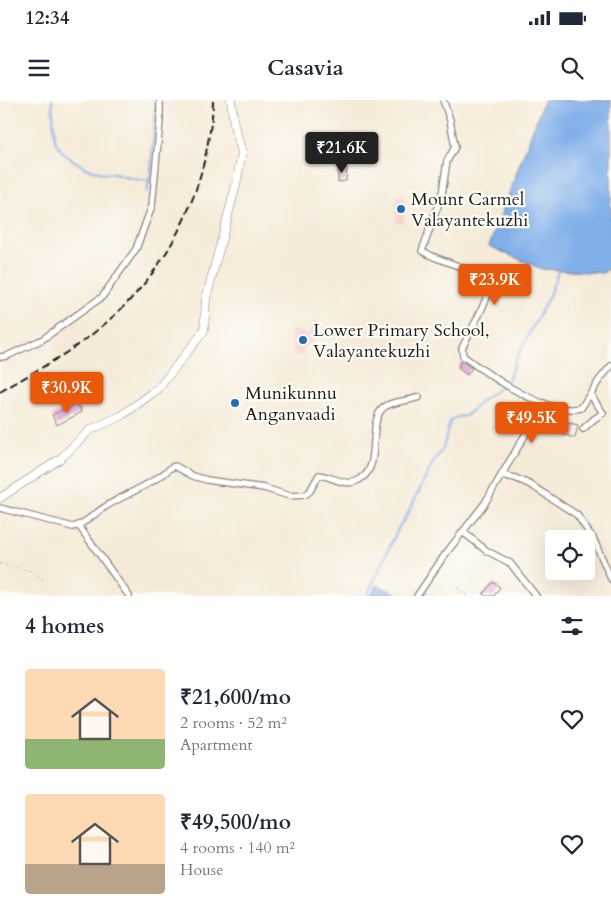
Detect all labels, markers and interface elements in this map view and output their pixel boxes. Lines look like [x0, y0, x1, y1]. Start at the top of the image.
text: 12:34 [25, 5, 69, 31]
text: Casavia [267, 53, 344, 83]
icon: menu [25, 54, 53, 82]
icon: search [558, 54, 586, 82]
pin: ₹21.6K [301, 132, 383, 174]
text: ₹21.6K [316, 137, 368, 159]
place label: Mount Carmel Valayantekuzhi [411, 187, 528, 233]
marker: Mount Carmel Valayantekuzhi [395, 203, 407, 215]
pin: ₹23.9K [454, 264, 536, 306]
text: ₹23.9K [469, 269, 521, 291]
place label: Lower Primary School, Valayantekuzhi [313, 318, 490, 364]
marker: Lower Primary School, Valayantekuzhi [297, 334, 309, 346]
pin: ₹30.9K [26, 372, 108, 414]
text: ₹30.9K [41, 377, 93, 399]
place label: Munikunnu Anganvaadi [245, 381, 337, 427]
marker: Munikunnu Anganvaadi [229, 397, 241, 409]
pin: ₹49.5K [491, 402, 573, 444]
text: ₹49.5K [506, 407, 558, 429]
map controls [545, 530, 595, 580]
button: locate [545, 530, 595, 580]
text: 4 homes [25, 612, 104, 641]
icon: filters [558, 612, 586, 640]
text: ₹21,600/mo [180, 683, 291, 712]
icon: home [65, 689, 125, 749]
icon: heart [558, 705, 586, 733]
text: 2 rooms · 52 m² [180, 712, 287, 734]
text: Apartment [180, 734, 253, 756]
text: ₹49,500/mo [180, 808, 291, 837]
icon: home [65, 814, 125, 874]
icon: heart [558, 830, 586, 858]
text: 4 rooms · 140 m² [180, 837, 295, 859]
text: House [180, 859, 223, 881]

